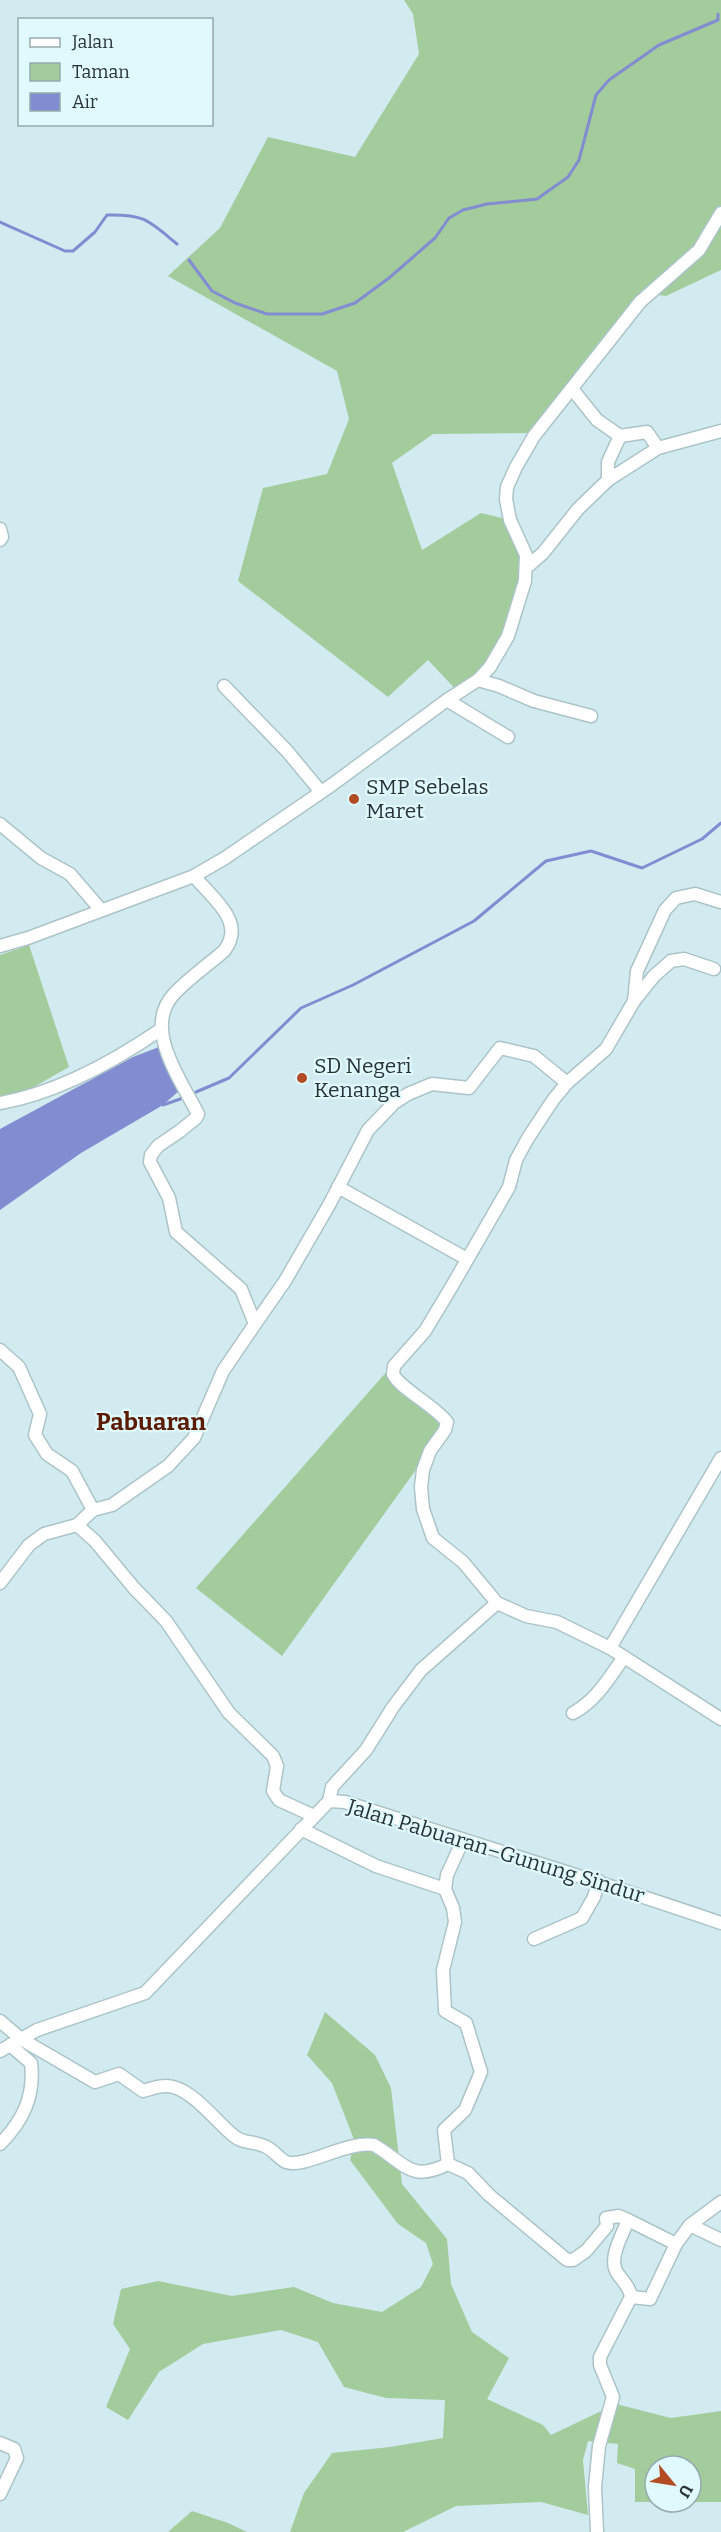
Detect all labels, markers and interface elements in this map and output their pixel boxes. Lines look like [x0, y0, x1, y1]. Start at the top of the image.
legend [18, 18, 213, 126]
text: Jalan [71, 31, 114, 53]
text: Taman [72, 61, 130, 83]
text: Air [72, 91, 98, 113]
place label: SMP Sebelas Maret [366, 774, 489, 824]
marker: SMP Sebelas Maret [347, 792, 361, 806]
place label: SD Negeri Kenanga [314, 1053, 412, 1103]
marker: SD Negeri Kenanga [295, 1071, 309, 1085]
district label: Pabuaran [96, 1408, 206, 1436]
street label: Jalan Pabuaran–Gunung Sindur [343, 1793, 648, 1909]
north arrow [643, 2454, 703, 2514]
text: U [674, 2481, 697, 2501]

